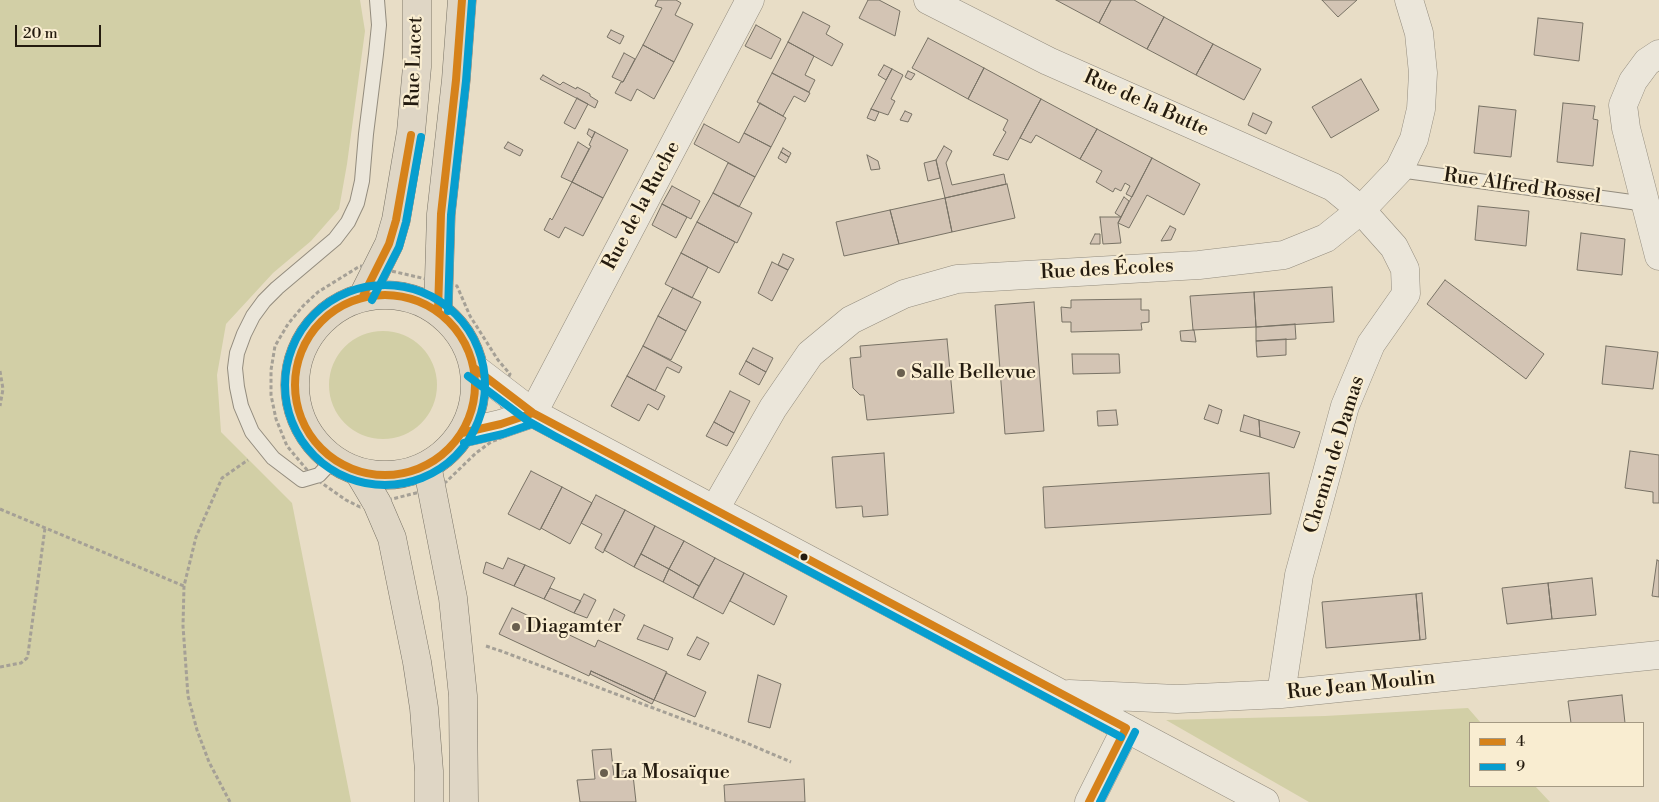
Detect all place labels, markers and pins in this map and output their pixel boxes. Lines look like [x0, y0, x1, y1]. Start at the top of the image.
place label: Salle Bellevue [911, 361, 1036, 385]
marker: Salle Bellevue [895, 367, 907, 379]
unlabelled marker [799, 552, 809, 562]
place label: Diagamter [526, 615, 622, 639]
marker: Diagamter [510, 621, 522, 633]
place label: La Mosaïque [614, 761, 730, 785]
marker: La Mosaïque [598, 767, 610, 779]

